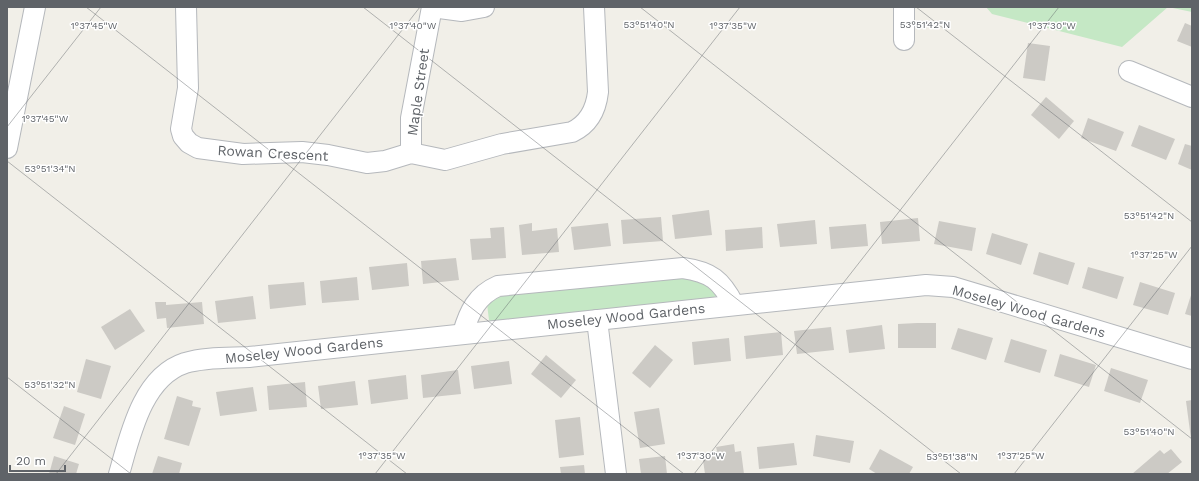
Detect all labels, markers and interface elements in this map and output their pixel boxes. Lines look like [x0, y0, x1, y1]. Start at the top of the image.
text: 53°51'40"N [623, 19, 675, 30]
text: 53°51'42"N [900, 19, 950, 30]
text: 1°37'45"W [71, 20, 118, 31]
text: 1°37'40"W [390, 20, 437, 31]
text: 1°37'35"W [709, 20, 757, 31]
text: 1°37'30"W [1028, 20, 1076, 31]
street label: Maple Street [404, 47, 432, 137]
text: 1°37'45"W [22, 113, 69, 124]
street label: Rowan Crescent [217, 142, 329, 164]
text: 53°51'34"N [24, 163, 76, 174]
text: 53°51'42"N [1124, 210, 1174, 221]
text: 1°37'25"W [1130, 249, 1178, 260]
street label: Moseley Wood Gardens [950, 281, 1108, 341]
street label: Moseley Wood Gardens [546, 300, 706, 332]
street label: Moseley Wood Gardens [224, 334, 384, 366]
text: 53°51'32"N [24, 379, 76, 390]
text: 53°51'40"N [1123, 426, 1175, 437]
scale bar [10, 447, 65, 473]
text: 1°37'35"W [358, 450, 406, 461]
text: 1°37'30"W [677, 450, 725, 461]
text: 1°37'25"W [997, 450, 1045, 461]
text: 53°51'38"N [926, 451, 978, 462]
text: 20 m [16, 454, 46, 468]

